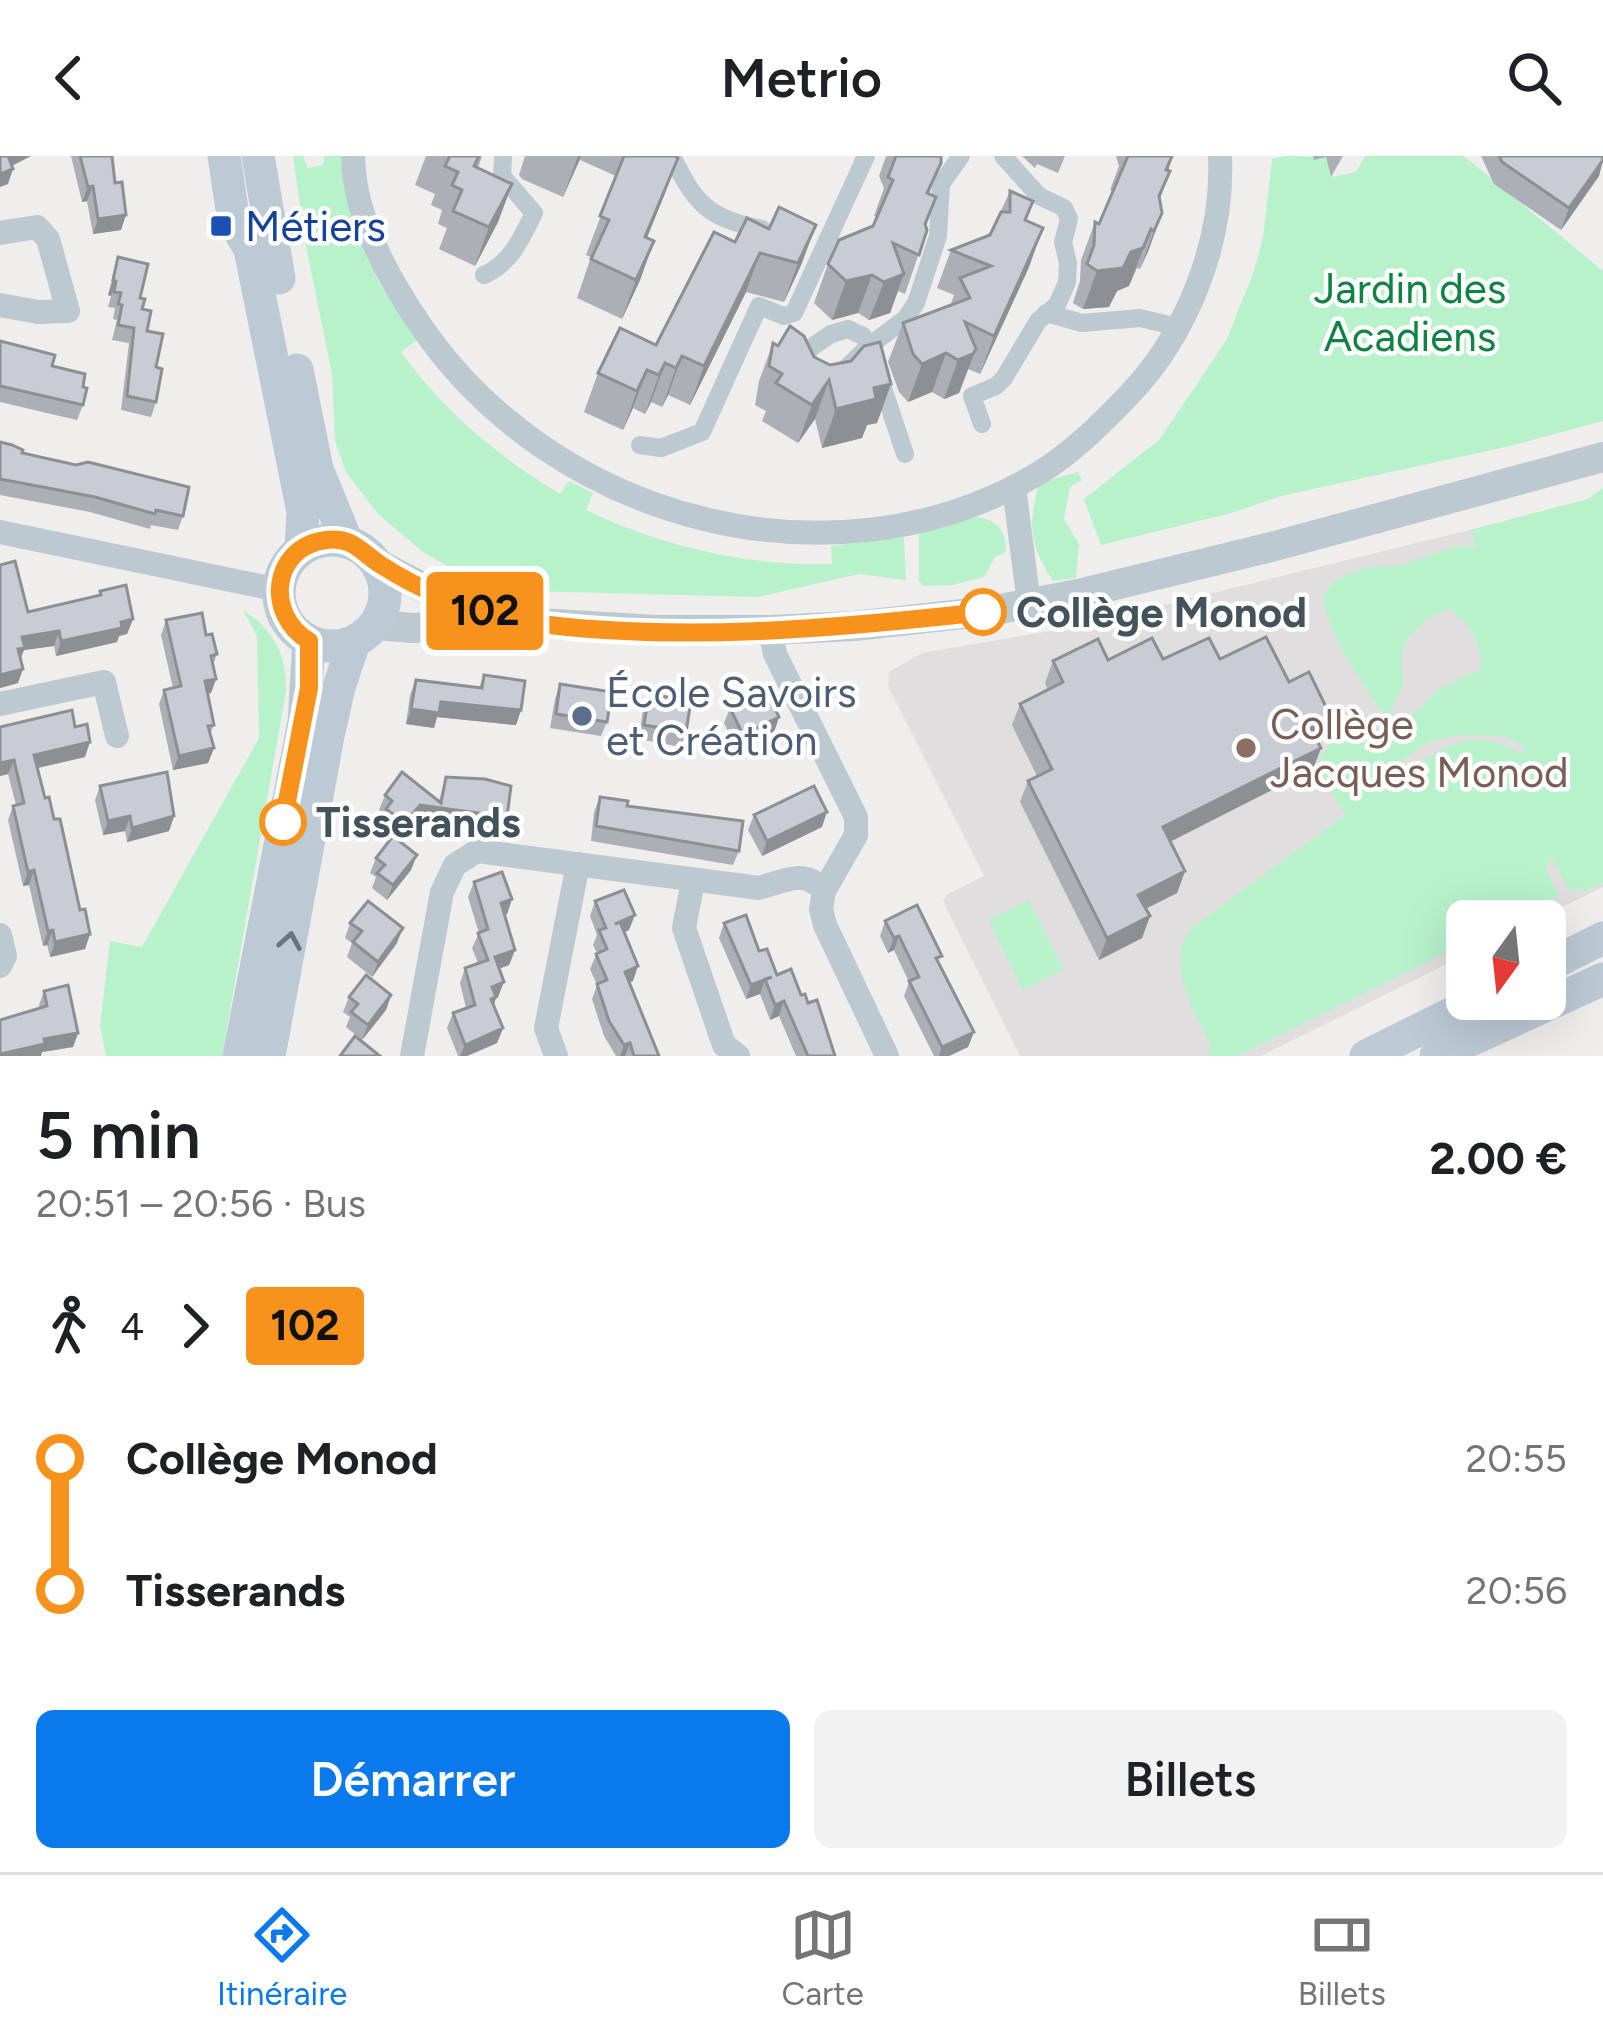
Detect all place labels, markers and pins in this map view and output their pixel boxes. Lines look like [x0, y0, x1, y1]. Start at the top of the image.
place label: Métiers [245, 201, 386, 252]
marker: Métiers [208, 213, 234, 239]
place label: Collège Monod [1016, 587, 1307, 638]
marker: Collège Monod [961, 590, 1005, 634]
place label: École Savoirs et Création [606, 667, 857, 766]
place label: Collège Jacques Monod [1270, 699, 1569, 798]
marker: École Savoirs et Création [569, 703, 595, 729]
marker: Collège Jacques Monod [1233, 735, 1259, 761]
place label: Tisserands [316, 797, 521, 848]
marker: Tisserands [261, 800, 305, 844]

